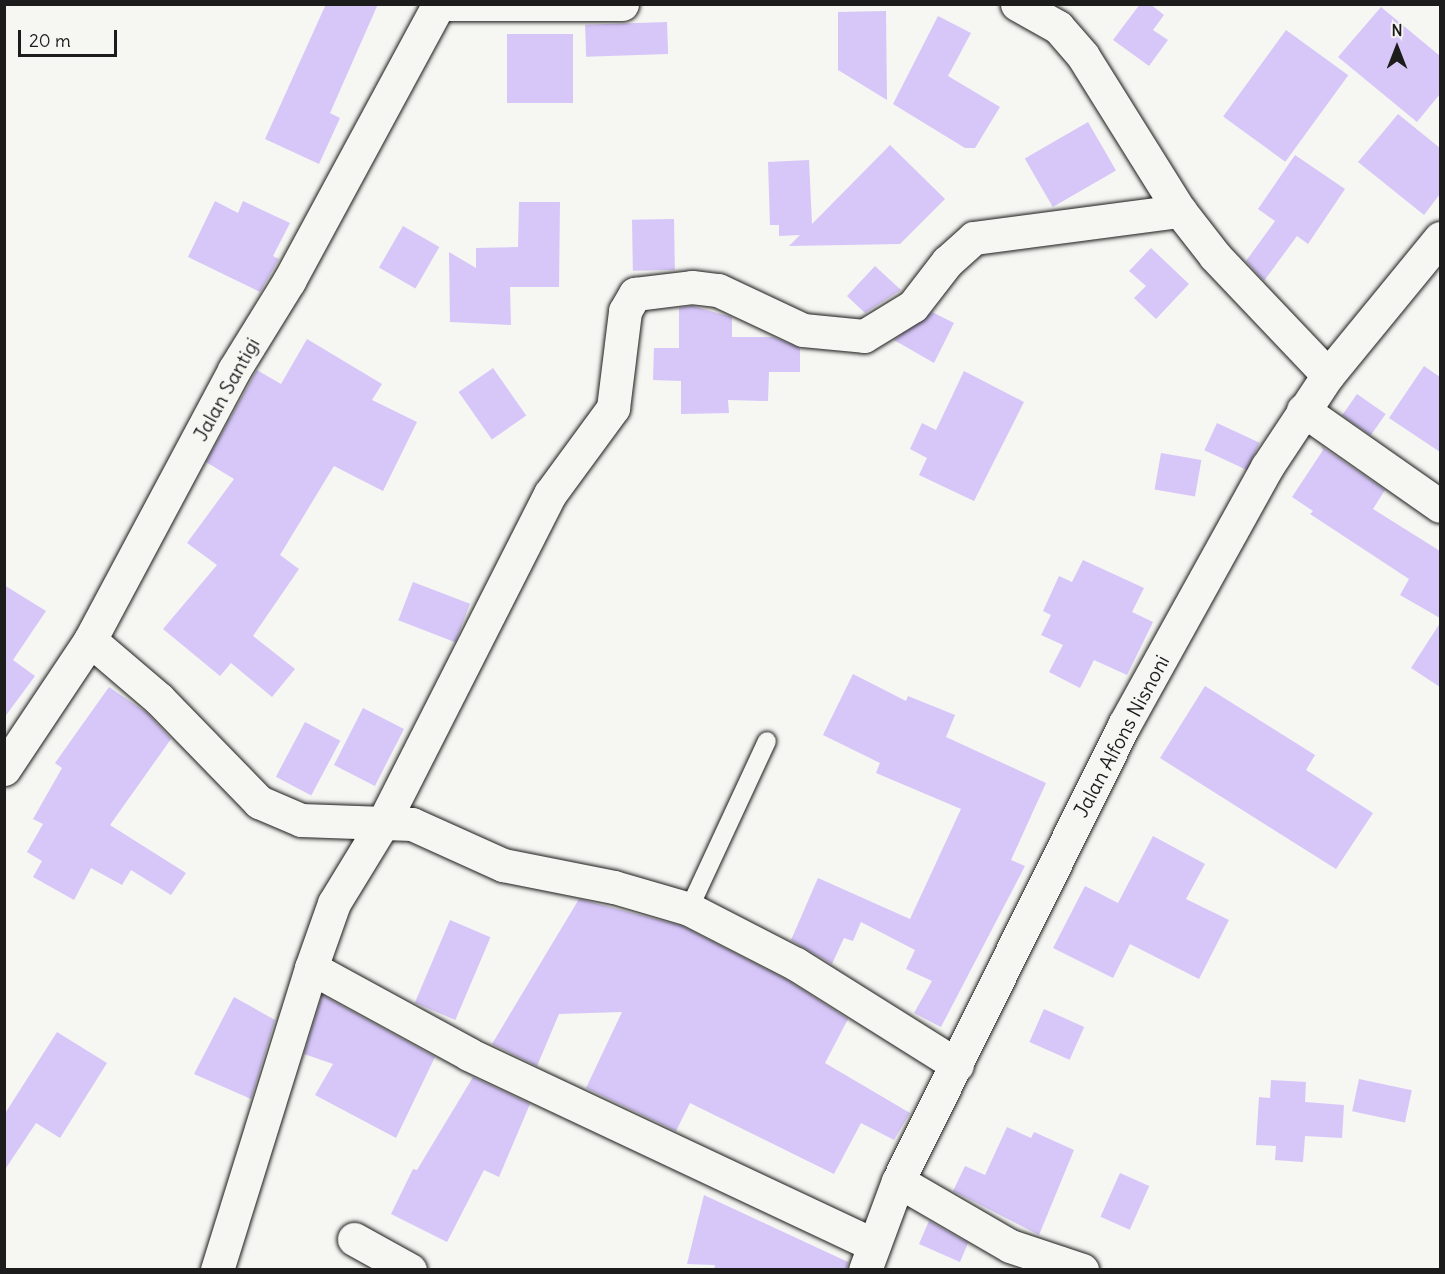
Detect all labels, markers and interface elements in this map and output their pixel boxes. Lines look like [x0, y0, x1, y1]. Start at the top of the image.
scale bar [21, 18, 120, 56]
north arrow [1367, 18, 1427, 78]
text: N [1391, 20, 1403, 40]
text: 20 m [29, 29, 71, 52]
street label: Jalan Santigi [188, 333, 264, 445]
street label: Jalan Alfons Nisnoni [1068, 651, 1174, 821]

